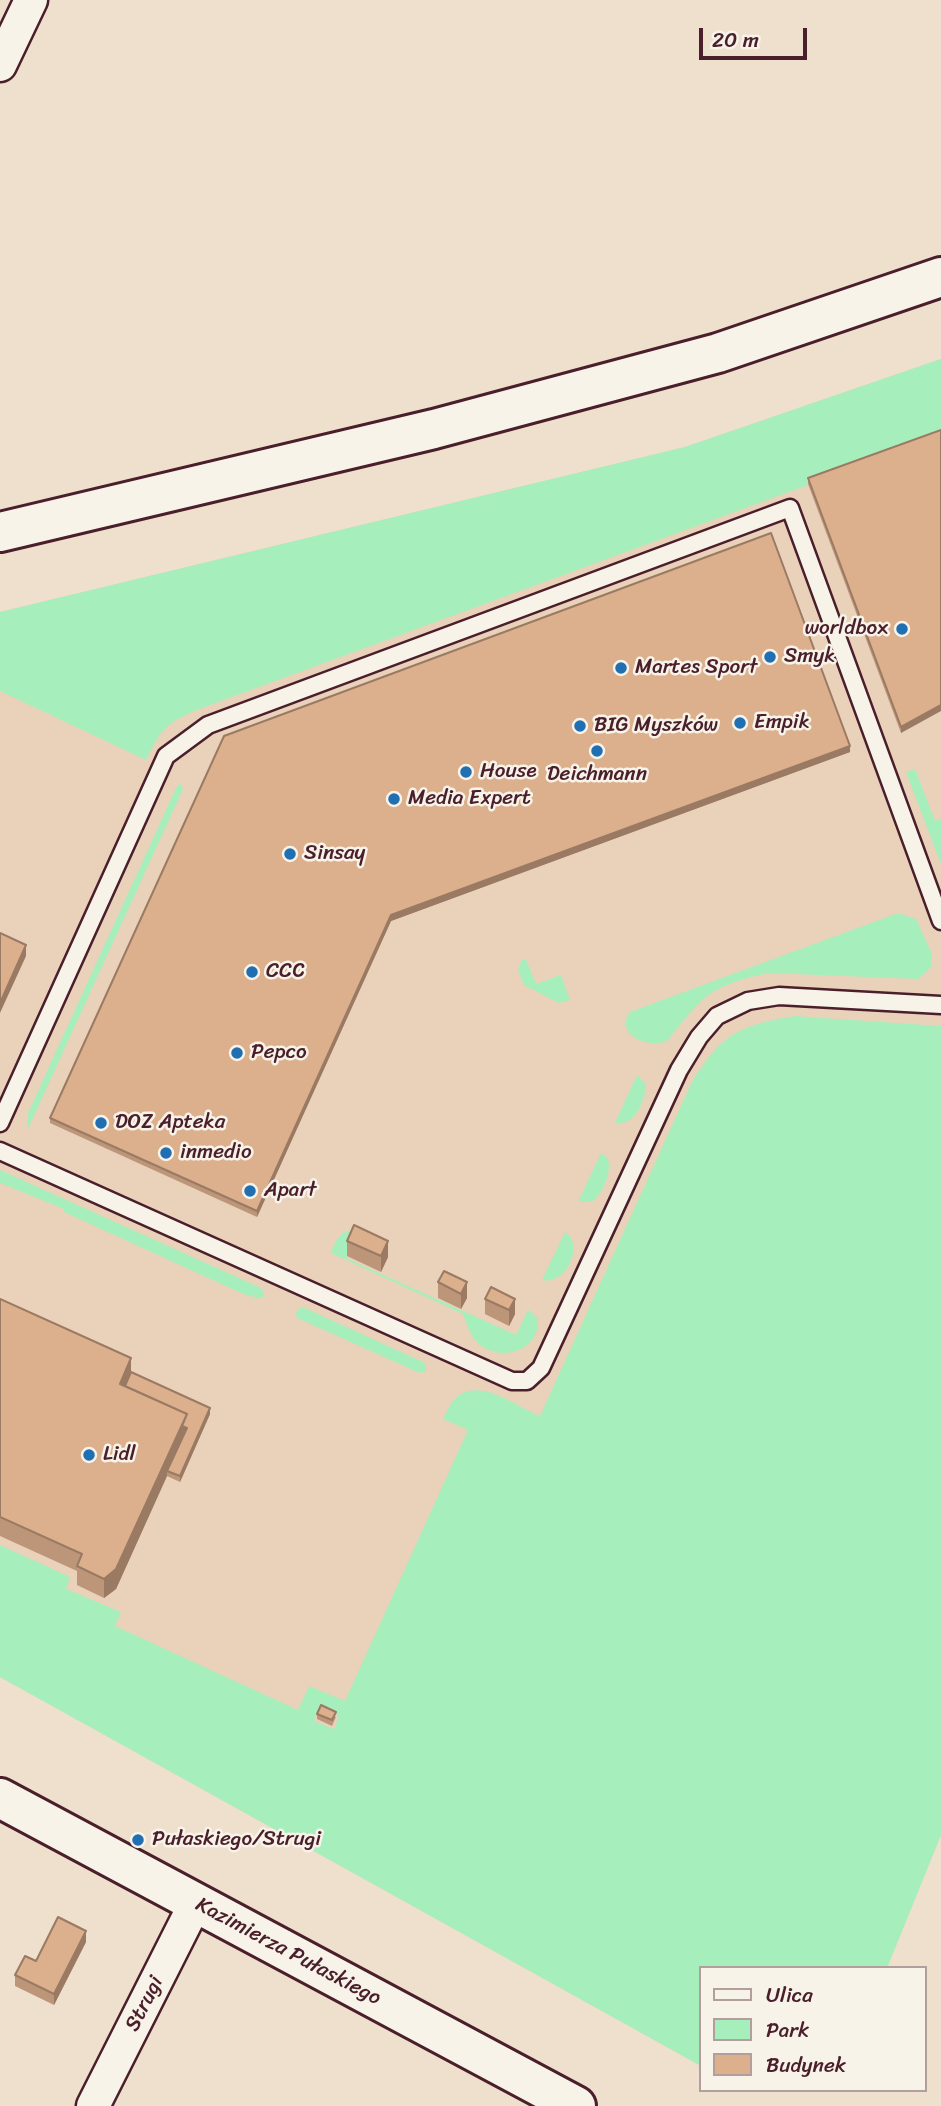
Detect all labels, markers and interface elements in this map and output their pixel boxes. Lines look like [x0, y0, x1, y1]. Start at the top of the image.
scale bar [703, 14, 811, 58]
text: 20 m [712, 21, 759, 59]
place label: worldbox [805, 616, 888, 642]
marker: worldbox [894, 621, 910, 637]
place label: Smyk [784, 644, 835, 670]
marker: Smyk [762, 649, 778, 665]
place label: Martes Sport [635, 655, 757, 681]
marker: Martes Sport [613, 660, 629, 676]
place label: Empik [754, 710, 810, 736]
place label: BIG Myszków [594, 713, 718, 739]
marker: Empik [732, 715, 748, 731]
marker: BIG Myszków [572, 718, 588, 734]
marker: Deichmann [589, 743, 605, 759]
place label: House [480, 759, 537, 785]
place label: Deichmann [547, 762, 647, 788]
marker: House [458, 764, 474, 780]
place label: Media Expert [408, 786, 531, 812]
marker: Media Expert [386, 791, 402, 807]
place label: Sinsay [304, 841, 365, 867]
marker: Sinsay [282, 846, 298, 862]
place label: CCC [266, 959, 305, 985]
marker: CCC [244, 964, 260, 980]
place label: Pepco [251, 1040, 307, 1066]
marker: Pepco [229, 1045, 245, 1061]
place label: DOZ Apteka [115, 1110, 225, 1136]
marker: DOZ Apteka [93, 1115, 109, 1131]
place label: inmedio [180, 1140, 252, 1166]
marker: inmedio [158, 1145, 174, 1161]
place label: Apart [264, 1178, 316, 1204]
marker: Apart [242, 1183, 258, 1199]
place label: Lidl [103, 1442, 136, 1468]
marker: Lidl [81, 1447, 97, 1463]
place label: Pułaskiego/Strugi [152, 1827, 321, 1853]
marker: Pułaskiego/Strugi [130, 1832, 146, 1848]
street label: Kazimierza Pułaskiego [191, 1892, 385, 2012]
legend [699, 1966, 927, 2092]
street label: Strugi [120, 1972, 170, 2036]
text: Ulica [766, 1976, 813, 2014]
text: Park [766, 2011, 809, 2049]
text: Budynek [766, 2046, 846, 2084]

